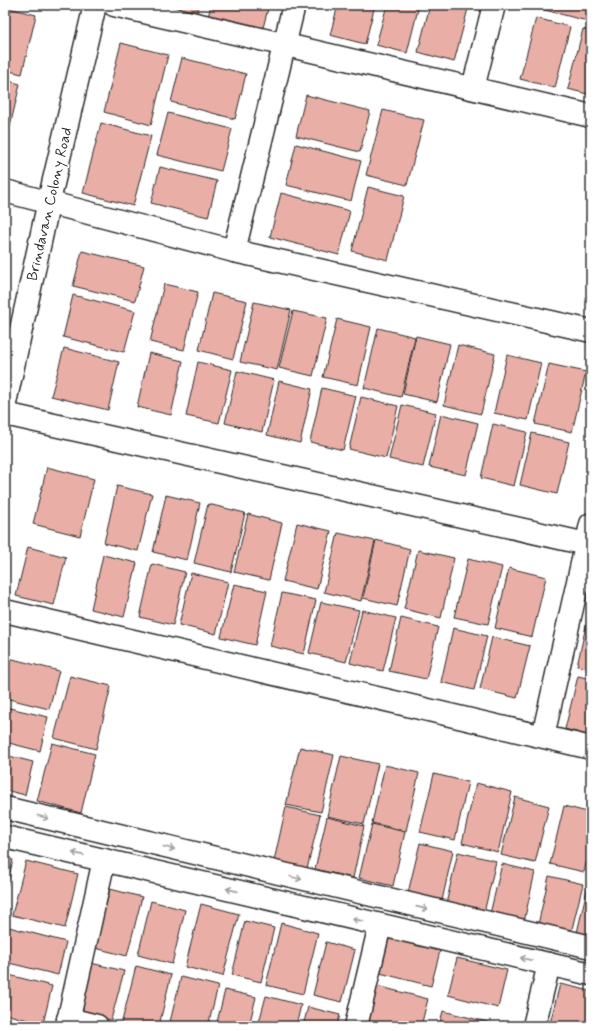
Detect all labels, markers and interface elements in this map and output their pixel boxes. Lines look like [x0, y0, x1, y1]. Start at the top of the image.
street label: Brindavan Colony Road [23, 126, 77, 283]
one-way arrow [36, 814, 49, 822]
one-way arrow [163, 844, 176, 852]
one-way arrow [72, 849, 85, 857]
one-way arrow [289, 875, 302, 882]
one-way arrow [226, 886, 239, 893]
one-way arrow [415, 905, 428, 912]
one-way arrow [352, 916, 365, 923]
one-way arrow [520, 955, 533, 962]

